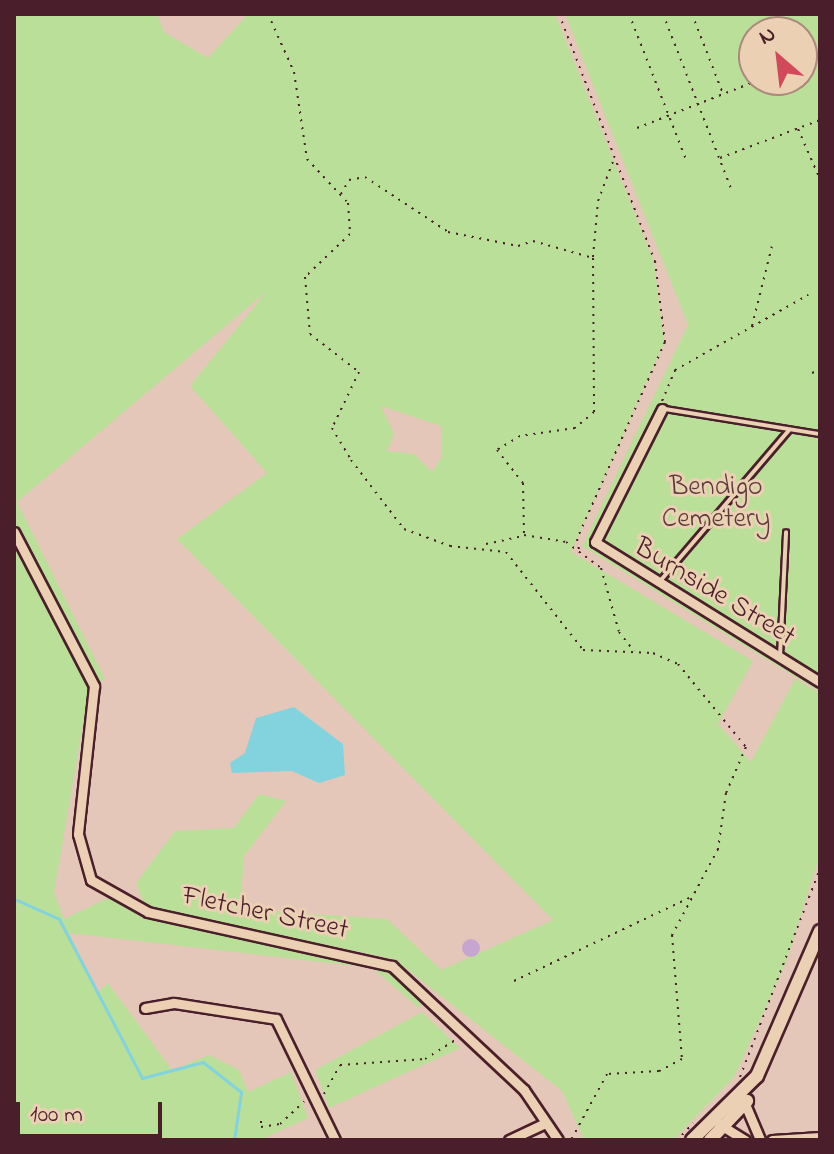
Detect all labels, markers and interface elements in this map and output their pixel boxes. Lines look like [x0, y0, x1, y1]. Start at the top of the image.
north arrow [738, 16, 818, 96]
text: N [754, 19, 782, 54]
park label: Bendigo Cemetery [662, 471, 770, 537]
street label: Burnside Street [627, 532, 801, 654]
street label: Fletcher Street [179, 880, 351, 948]
scale bar [20, 1086, 166, 1136]
text: 100 m [30, 1098, 83, 1133]

